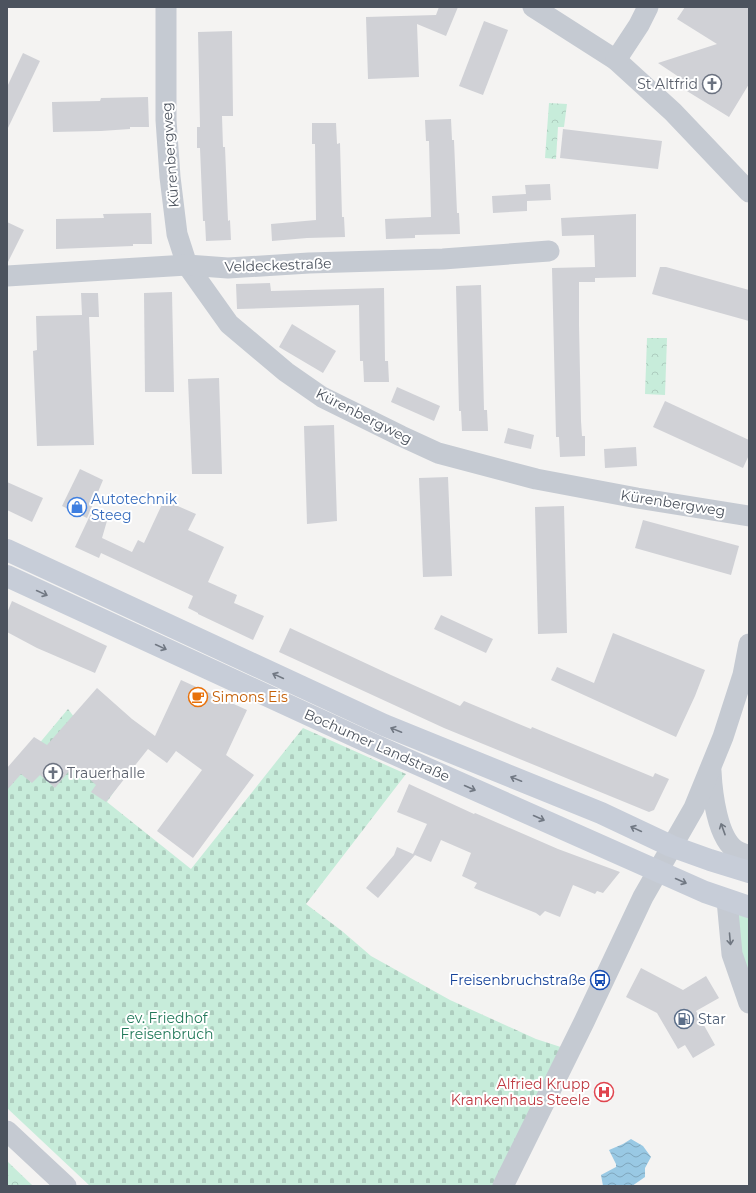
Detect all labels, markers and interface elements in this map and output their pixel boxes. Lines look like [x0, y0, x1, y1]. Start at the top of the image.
church icon: St Altfrid [701, 73, 723, 95]
place label: St Altfrid [637, 75, 698, 93]
street label: Kürenbergweg [157, 102, 183, 208]
street label: Veldeckestraße [224, 254, 332, 276]
street label: Kürenbergweg [313, 384, 415, 448]
street label: Kürenbergweg [619, 486, 727, 520]
place label: Autotechnik Steeg [91, 490, 178, 524]
shop icon: Autotechnik Steeg [66, 496, 88, 518]
one-way arrow [36, 590, 48, 597]
one-way arrow [154, 644, 166, 651]
one-way arrow [272, 672, 284, 679]
cafe icon: Simons Eis [187, 686, 209, 708]
place label: Simons Eis [212, 688, 288, 706]
street label: Bochumer Landstraße [301, 705, 453, 785]
one-way arrow [390, 726, 402, 733]
church icon: Trauerhalle [42, 762, 64, 784]
place label: Trauerhalle [67, 764, 145, 782]
one-way arrow [511, 775, 523, 782]
one-way arrow [464, 784, 476, 792]
one-way arrow [533, 815, 545, 822]
one-way arrow [719, 823, 726, 836]
one-way arrow [630, 825, 642, 832]
one-way arrow [675, 878, 687, 885]
one-way arrow [727, 932, 734, 945]
bus stop icon: Freisenbruchstraße [589, 969, 611, 991]
place label: Freisenbruchstraße [449, 971, 586, 989]
fuel station icon: Star [673, 1008, 695, 1030]
park label: ev. Friedhof Freisenbruch [121, 1009, 213, 1043]
place label: Star [698, 1010, 726, 1028]
place label: Alfried Krupp Krankenhaus Steele [451, 1075, 590, 1109]
hospital icon: Alfried Krupp Krankenhaus Steele [593, 1081, 615, 1103]

